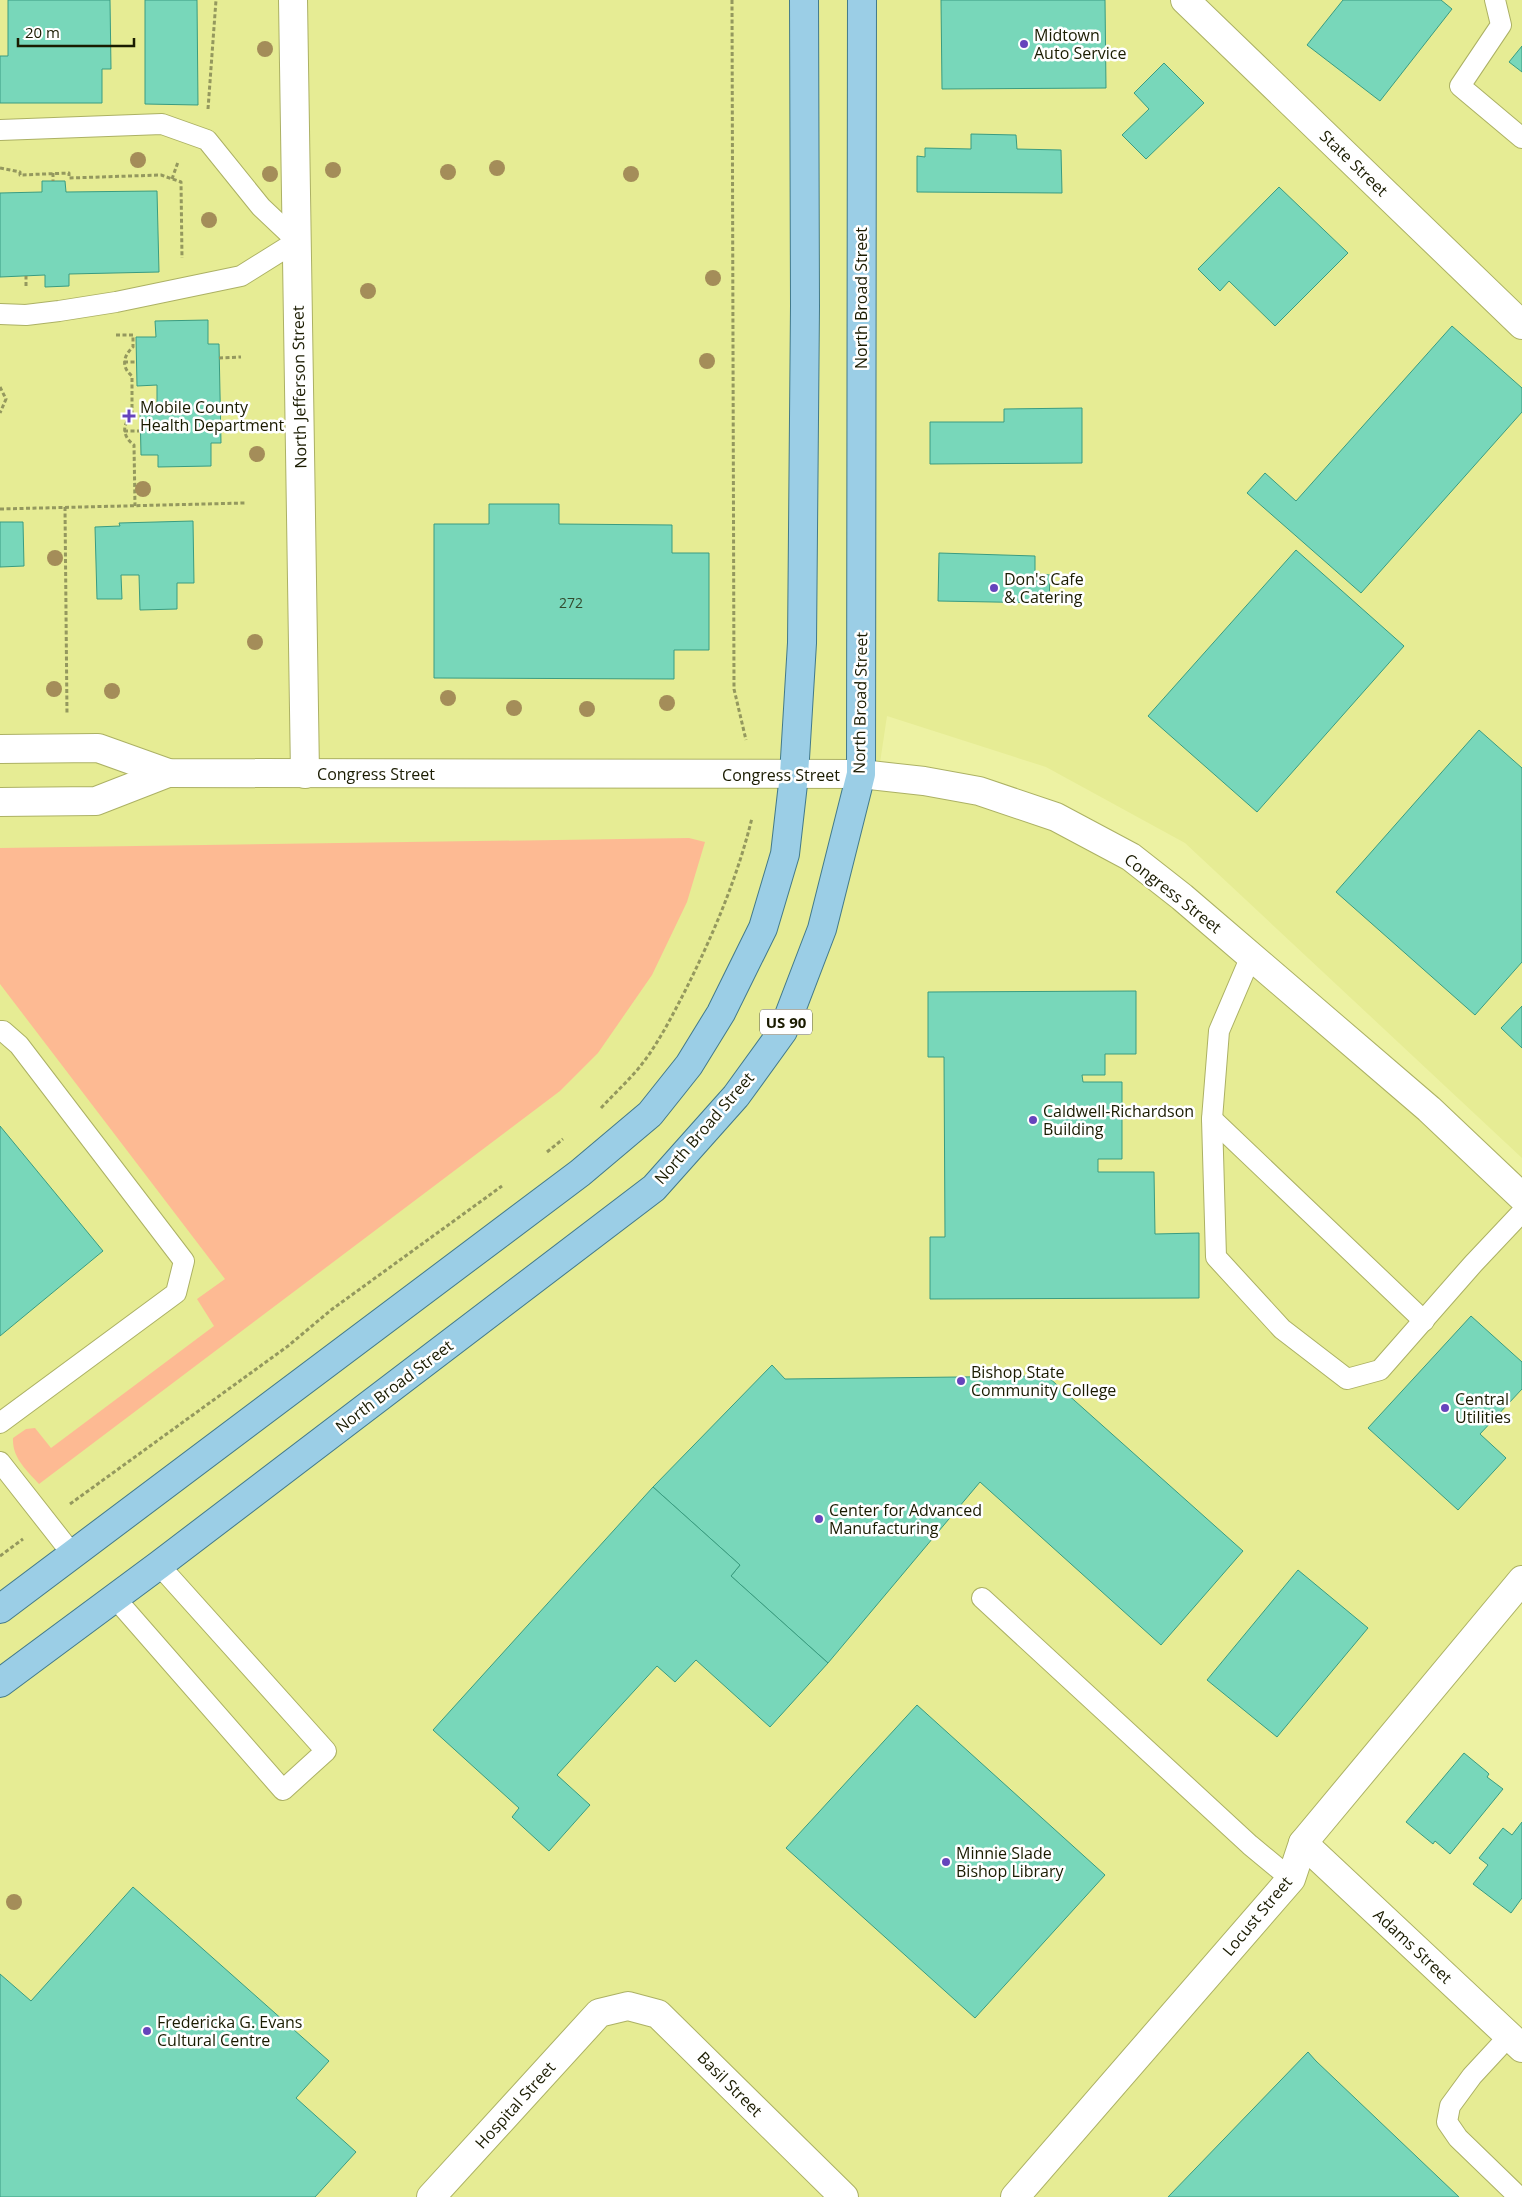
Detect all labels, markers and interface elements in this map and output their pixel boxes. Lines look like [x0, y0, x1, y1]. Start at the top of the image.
scale bar [18, 15, 134, 47]
text: 20 m [25, 22, 60, 42]
place label: Midtown Auto Service [1034, 24, 1126, 64]
marker: Midtown Auto Service [1018, 38, 1030, 50]
street label: State Street [1315, 125, 1393, 201]
street label: North Broad Street [850, 227, 872, 369]
street label: North Jefferson Street [287, 305, 311, 469]
place label: Mobile County Health Department [140, 396, 285, 436]
marker: Mobile County Health Department [122, 409, 136, 423]
place label: Don's Cafe & Catering [1004, 568, 1084, 608]
marker: Don's Cafe & Catering [988, 582, 1000, 594]
house number: 272 [559, 593, 583, 612]
street label: North Broad Street [848, 632, 872, 774]
street label: Congress Street [317, 763, 435, 785]
street label: Congress Street [722, 764, 840, 786]
street label: Congress Street [1120, 848, 1226, 938]
road number: US 90 [760, 1010, 812, 1034]
street label: North Broad Street [649, 1067, 759, 1189]
place label: Caldwell-Richardson Building [1043, 1100, 1194, 1140]
marker: Caldwell-Richardson Building [1027, 1114, 1039, 1126]
street label: North Broad Street [331, 1334, 458, 1437]
place label: Bishop State Community College [971, 1361, 1116, 1401]
marker: Bishop State Community College [955, 1375, 967, 1387]
place label: Central Utilities [1455, 1388, 1511, 1428]
marker: Central Utilities [1439, 1402, 1451, 1414]
place label: Center for Advanced Manufacturing [829, 1499, 982, 1539]
marker: Center for Advanced Manufacturing [813, 1513, 825, 1525]
place label: Minnie Slade Bishop Library [956, 1842, 1065, 1882]
marker: Minnie Slade Bishop Library [940, 1856, 952, 1868]
street label: Locust Street [1217, 1871, 1297, 1960]
street label: Adams Street [1369, 1904, 1457, 1988]
place label: Fredericka G. Evans Cultural Centre [157, 2011, 302, 2051]
marker: Fredericka G. Evans Cultural Centre [141, 2025, 153, 2037]
street label: Basil Street [693, 2047, 768, 2122]
street label: Hospital Street [470, 2056, 560, 2153]

